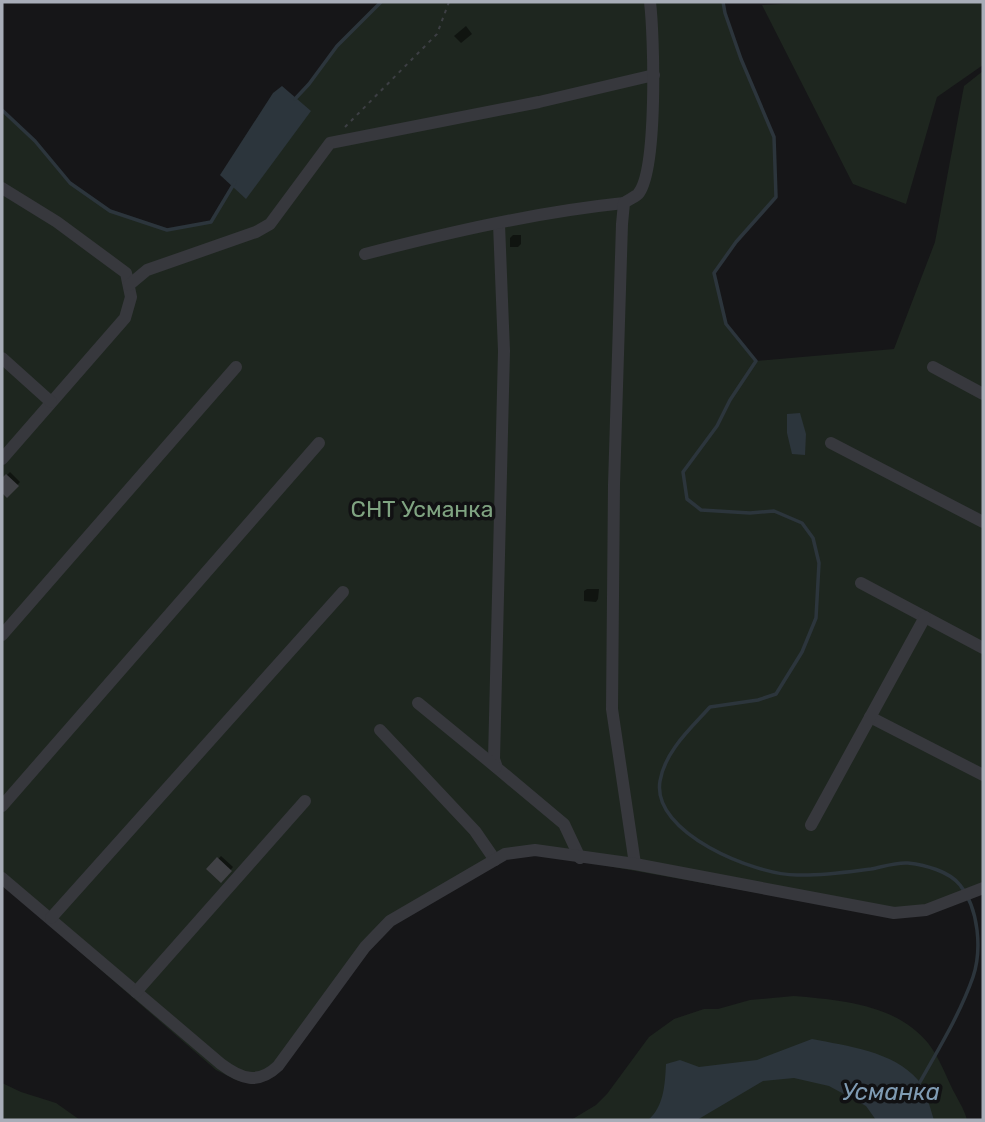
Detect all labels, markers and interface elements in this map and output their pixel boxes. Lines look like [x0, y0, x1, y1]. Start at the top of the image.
park label: СНТ Усманка [351, 495, 493, 523]
water label: Усманка [842, 1078, 940, 1106]

